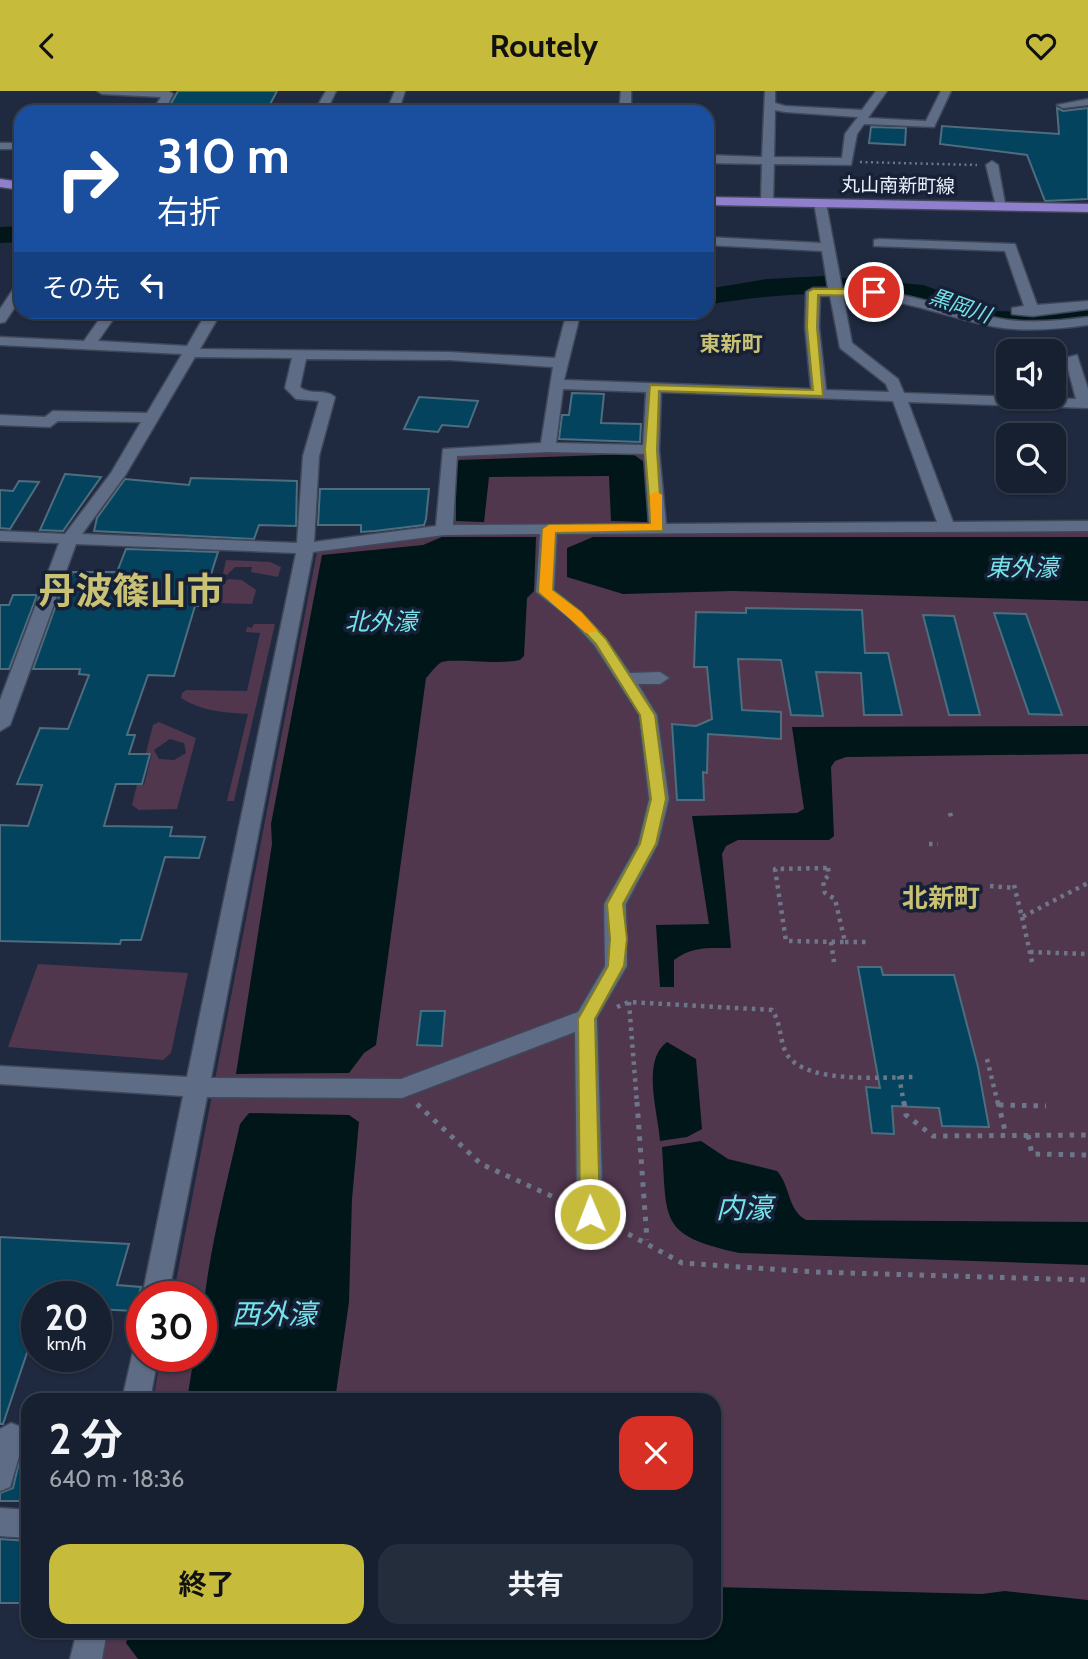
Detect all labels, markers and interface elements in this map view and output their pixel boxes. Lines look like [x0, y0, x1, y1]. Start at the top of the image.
text: Routely [490, 26, 598, 65]
icon: back [28, 27, 66, 65]
icon: heart [1022, 27, 1060, 65]
text: 310 m [157, 126, 290, 185]
icon: right [42, 133, 133, 224]
street label: 丸山南新町線 [841, 173, 955, 198]
text: 右折 [157, 192, 221, 231]
pin [844, 262, 904, 322]
icon: left [134, 266, 172, 304]
text: その先 [42, 272, 120, 304]
icon: arrive [855, 273, 893, 311]
water label: 黒岡川 [926, 283, 996, 328]
district label: 東新町 [700, 331, 763, 356]
map controls [996, 339, 1066, 493]
button: sound [996, 339, 1066, 409]
button: search [996, 423, 1066, 493]
water label: 東外濠 [986, 553, 1062, 582]
district label: 丹波篠山市 [39, 568, 224, 613]
water label: 北外濠 [345, 607, 421, 636]
district label: 北新町 [902, 882, 980, 914]
position arrow [553, 1177, 627, 1251]
water label: 内濠 [716, 1191, 776, 1225]
speed limit sign: 30 [126, 1281, 217, 1372]
text: 20 [45, 1296, 88, 1339]
water label: 西外濠 [232, 1297, 320, 1331]
text: km/h [47, 1333, 86, 1355]
text: 2 分 [49, 1413, 123, 1465]
button: close [619, 1416, 693, 1490]
text: 640 m · 18:36 [49, 1465, 184, 1493]
button: 終了 [49, 1544, 364, 1624]
button: 共有 [378, 1544, 693, 1624]

